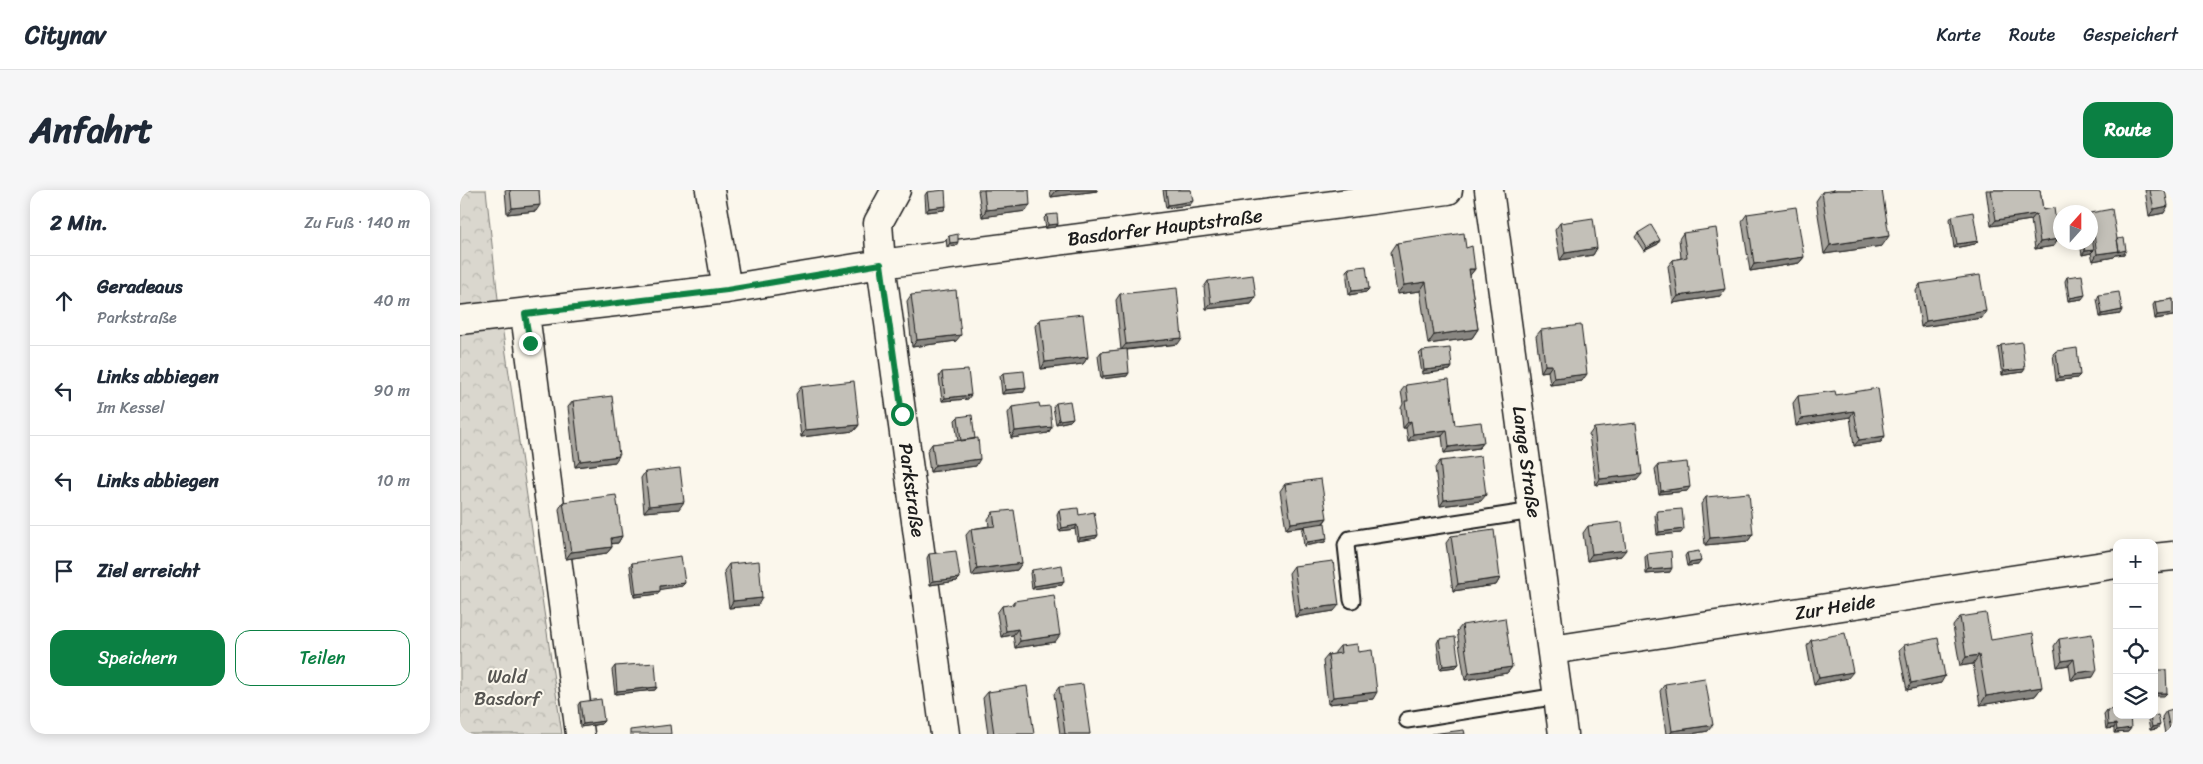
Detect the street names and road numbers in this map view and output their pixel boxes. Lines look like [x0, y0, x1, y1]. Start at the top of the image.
street label: Basdorfer Hauptstraße [1066, 199, 1265, 255]
street label: Lange Straße [1503, 404, 1551, 520]
street label: Parkstraße [889, 441, 935, 539]
street label: Zur Heide [1792, 584, 1878, 630]

